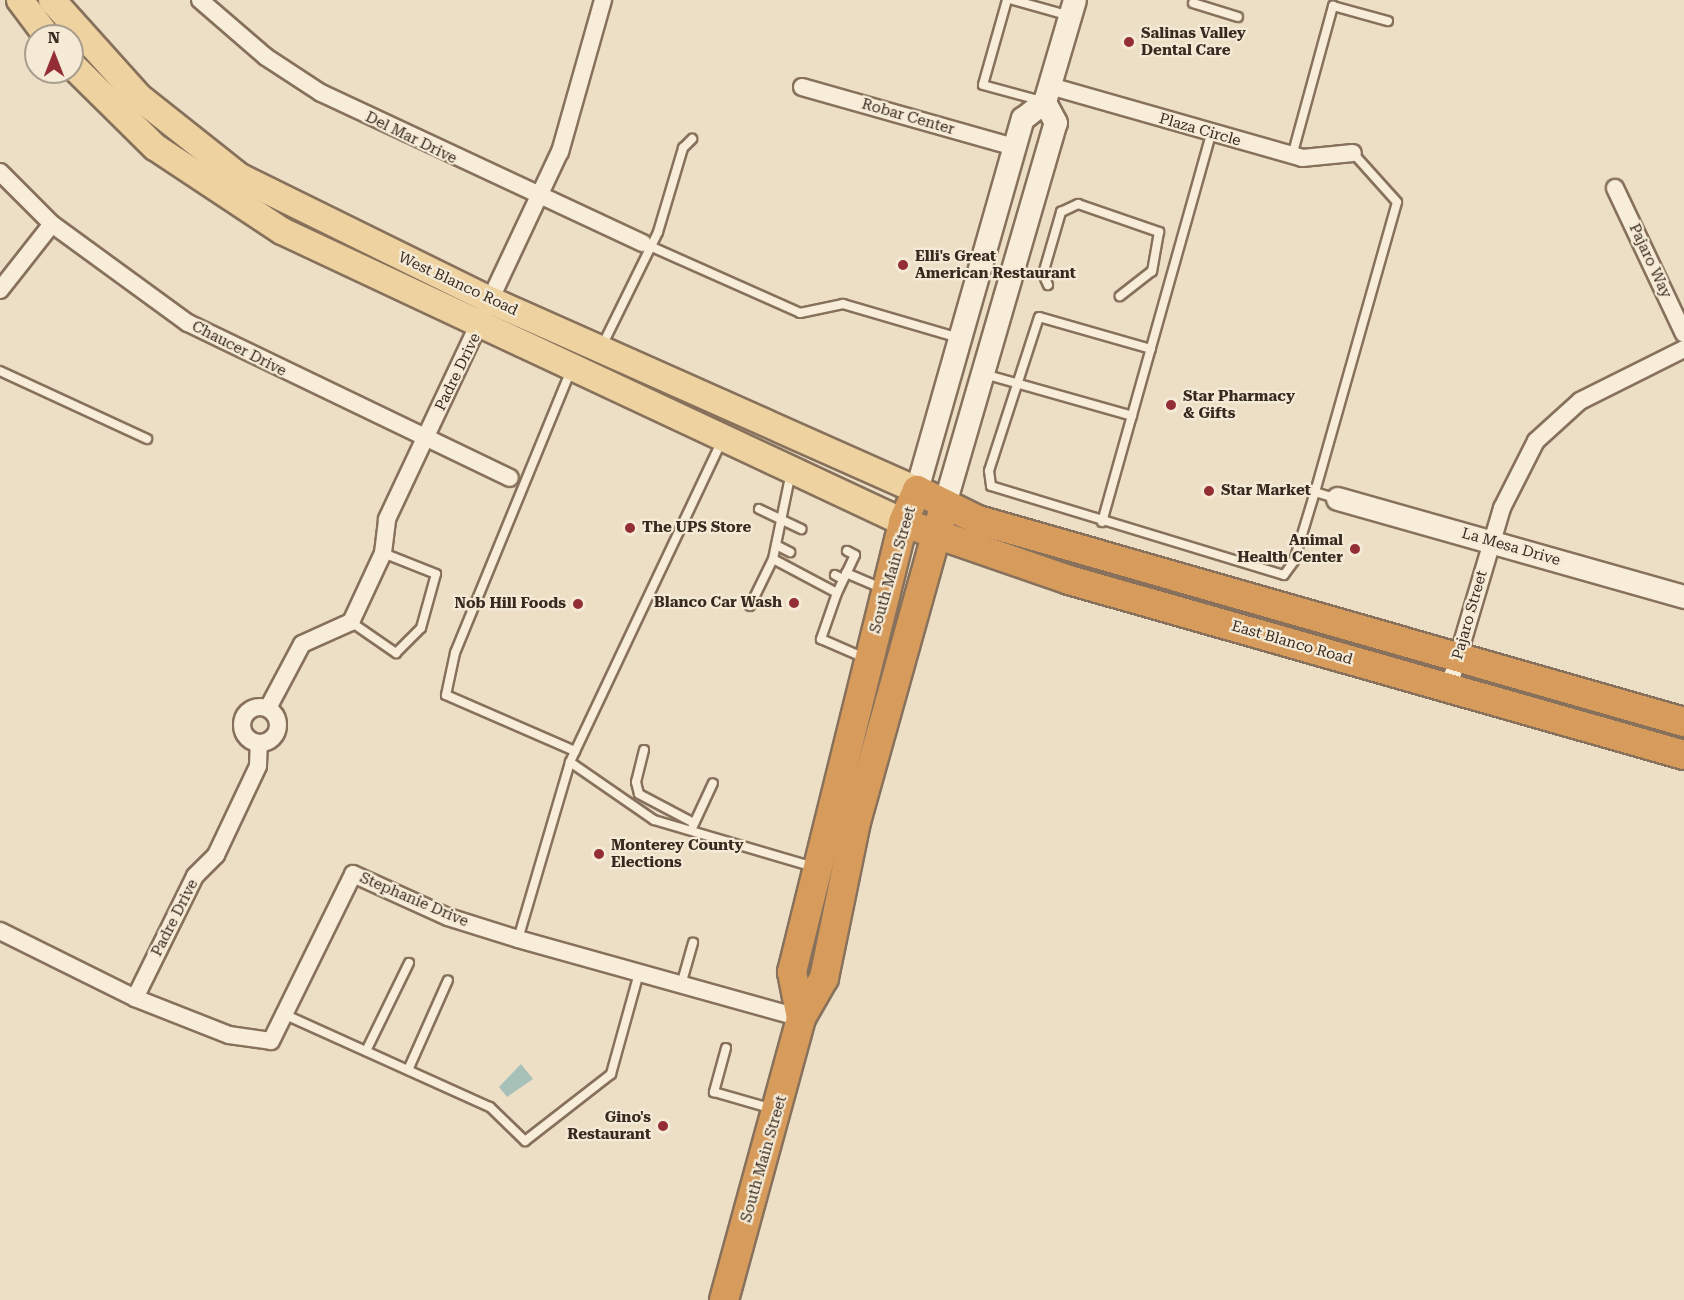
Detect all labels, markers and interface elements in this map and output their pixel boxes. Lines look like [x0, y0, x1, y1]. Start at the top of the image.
north arrow [24, 24, 84, 84]
place label: Salinas Valley Dental Care [1141, 24, 1246, 59]
text: N [48, 28, 60, 47]
marker: Salinas Valley Dental Care [1122, 35, 1136, 49]
street label: Robar Center [860, 95, 956, 139]
street label: Del Mar Drive [362, 108, 460, 168]
street label: Plaza Circle [1157, 110, 1243, 150]
street label: Pajaro Way [1625, 221, 1675, 301]
place label: Elli's Great American Restaurant [915, 247, 1076, 282]
street label: West Blanco Road [395, 248, 521, 320]
marker: Elli's Great American Restaurant [896, 258, 910, 272]
street label: Chaucer Drive [189, 317, 289, 381]
street label: Padre Drive [431, 330, 485, 414]
place label: Star Pharmacy & Gifts [1183, 387, 1295, 422]
marker: Star Pharmacy & Gifts [1164, 398, 1178, 412]
place label: Star Market [1221, 482, 1311, 500]
marker: Star Market [1202, 484, 1216, 498]
street label: South Main Street [866, 505, 920, 635]
place label: The UPS Store [642, 519, 751, 537]
marker: The UPS Store [623, 521, 637, 535]
street label: La Mesa Drive [1460, 524, 1562, 570]
place label: Animal Health Center [1237, 531, 1343, 566]
marker: Animal Health Center [1348, 542, 1362, 556]
street label: Pajaro Street [1449, 568, 1491, 662]
place label: Blanco Car Wash [654, 594, 782, 612]
place label: Nob Hill Foods [455, 595, 566, 613]
marker: Blanco Car Wash [787, 596, 801, 610]
marker: Nob Hill Foods [571, 597, 585, 611]
street label: East Blanco Road [1229, 617, 1355, 669]
place label: Monterey County Elections [611, 836, 744, 871]
marker: Monterey County Elections [592, 847, 606, 861]
street label: Stephanie Drive [357, 869, 471, 931]
street label: Padre Drive [148, 876, 202, 960]
street label: South Main Street [737, 1094, 791, 1224]
place label: Gino's Restaurant [567, 1108, 651, 1143]
marker: Gino's Restaurant [656, 1119, 670, 1133]

